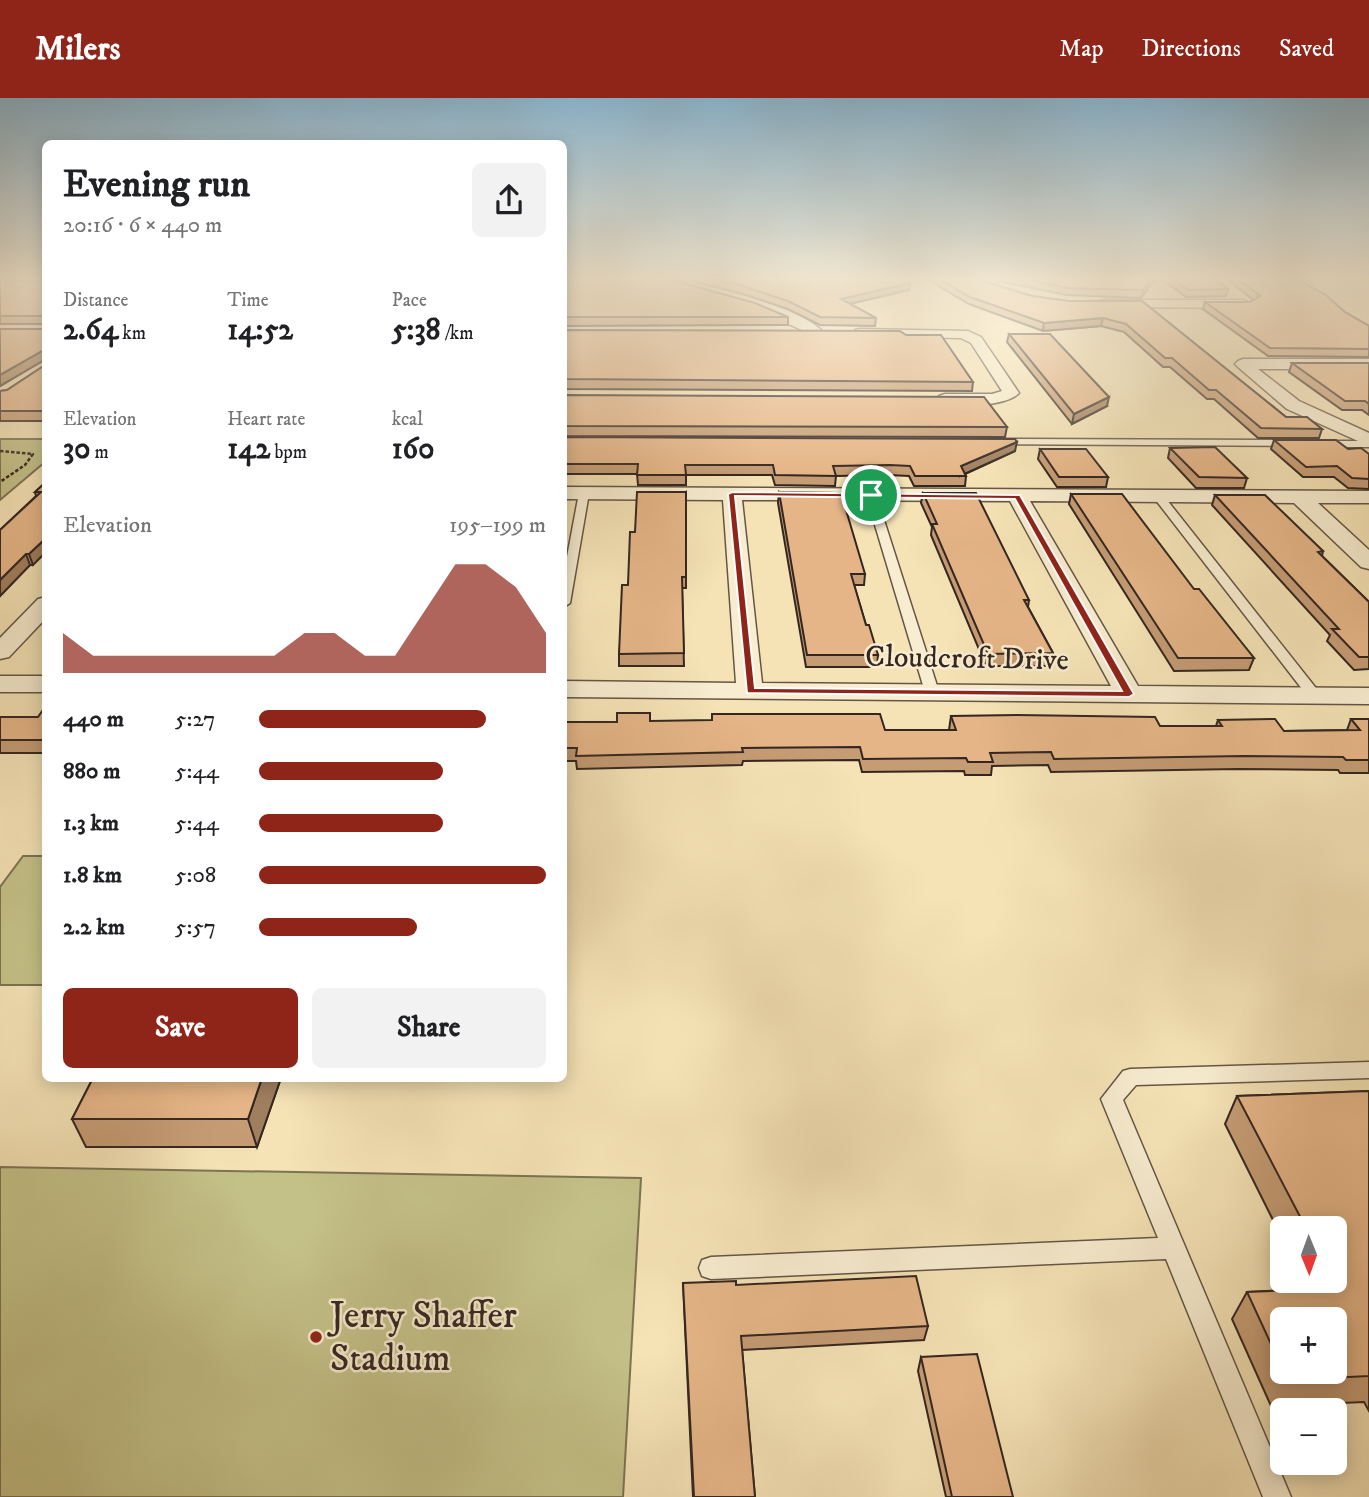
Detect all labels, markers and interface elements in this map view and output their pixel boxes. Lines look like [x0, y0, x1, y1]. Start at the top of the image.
text: Milers [35, 29, 120, 70]
text: Map [1059, 34, 1104, 64]
text: Directions [1142, 34, 1241, 64]
text: Saved [1279, 34, 1334, 64]
text: Evening run [63, 161, 250, 209]
button: share [472, 163, 546, 237]
text: 20:16 · 6 × 440 m [63, 211, 222, 240]
text: Distance [63, 289, 128, 312]
text: Time [227, 289, 269, 312]
text: Pace [392, 289, 427, 312]
text: 2.64 [63, 312, 118, 349]
text: 14:52 [227, 312, 293, 349]
text: 5:38 [392, 312, 441, 349]
text: km [118, 322, 146, 345]
text: /km [441, 322, 474, 345]
text: Elevation [63, 408, 137, 431]
text: Heart rate [227, 408, 305, 431]
text: kcal [392, 408, 423, 431]
text: 30 [63, 431, 90, 468]
text: 142 [227, 431, 270, 468]
text: 160 [392, 431, 434, 468]
text: m [90, 441, 109, 464]
text: bpm [270, 441, 307, 464]
pin [841, 465, 901, 525]
icon: arrive [852, 476, 890, 514]
text: Elevation [63, 511, 152, 540]
text: 195–199 m [449, 511, 546, 540]
street label: Cloudcroft Drive [865, 639, 1069, 679]
text: 440 m [63, 705, 124, 734]
text: 5:27 [175, 705, 215, 734]
text: 880 m [63, 757, 121, 786]
text: 5:44 [175, 757, 219, 786]
text: 1.3 km [63, 809, 119, 838]
text: 5:44 [175, 809, 219, 838]
text: 1.8 km [63, 861, 122, 890]
text: 5:08 [175, 861, 216, 890]
text: 2.2 km [63, 913, 125, 942]
text: 5:57 [175, 913, 216, 942]
button: Save [63, 988, 298, 1068]
button: Share [312, 988, 546, 1068]
north arrow [1270, 1216, 1348, 1293]
map controls [1270, 1216, 1347, 1475]
place label: Jerry Shaffer Stadium [327, 1293, 517, 1383]
button: + [1270, 1307, 1347, 1384]
marker: Jerry Shaffer Stadium [308, 1329, 324, 1345]
button: − [1270, 1398, 1347, 1475]

